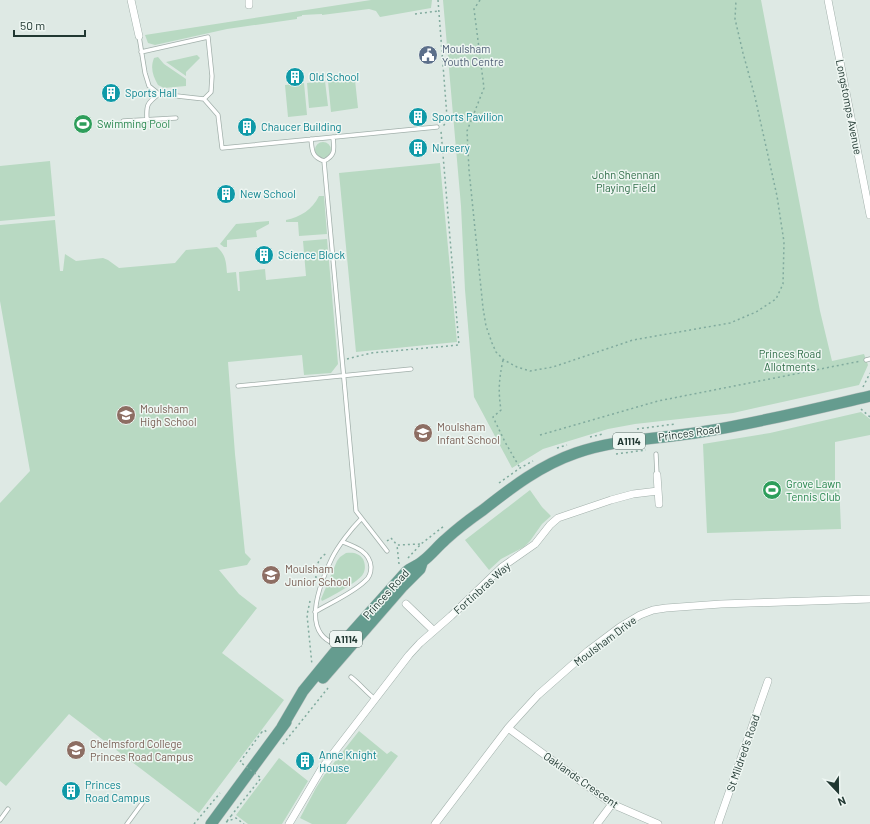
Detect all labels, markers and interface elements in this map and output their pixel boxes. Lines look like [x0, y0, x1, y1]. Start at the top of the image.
scale bar [14, 12, 85, 38]
text: 50 m [20, 18, 45, 32]
place label: Moulsham Youth Centre [442, 42, 504, 68]
public building icon: Moulsham Youth Centre [417, 44, 439, 66]
street label: Longstomps Avenue [834, 58, 865, 156]
building icon: Old School [284, 66, 306, 88]
place label: Old School [309, 70, 359, 83]
building icon: Sports Hall [100, 82, 122, 104]
place label: Sports Hall [125, 86, 177, 99]
building icon: Sports Pavilion [407, 106, 429, 128]
place label: Sports Pavilion [432, 110, 503, 123]
sports icon: Swimming Pool [72, 113, 94, 135]
building icon: Chaucer Building [236, 116, 258, 138]
place label: Swimming Pool [97, 117, 170, 130]
place label: Chaucer Building [261, 120, 342, 133]
building icon: Nursery [407, 137, 429, 159]
place label: Nursery [432, 141, 470, 154]
park label: John Shennan Playing Field [592, 168, 660, 194]
building icon: New School [215, 183, 237, 205]
place label: New School [240, 187, 296, 200]
building icon: Science Block [253, 244, 275, 266]
place label: Science Block [278, 248, 346, 261]
park label: Princes Road Allotments [759, 347, 821, 373]
place label: Moulsham High School [140, 402, 197, 428]
school or university icon: Moulsham High School [115, 404, 137, 426]
place label: Moulsham Infant School [437, 420, 500, 446]
school or university icon: Moulsham Infant School [412, 422, 434, 444]
street label: Princes Road [657, 422, 721, 443]
road number: A1114 [613, 433, 645, 449]
place label: Grove Lawn Tennis Club [786, 477, 841, 503]
sports icon: Grove Lawn Tennis Club [761, 479, 783, 501]
street label: Fortinbras Way [451, 559, 513, 616]
place label: Moulsham Junior School [285, 562, 351, 588]
school or university icon: Moulsham Junior School [260, 564, 282, 586]
street label: Princes Road [360, 566, 411, 621]
street label: Moulsham Drive [571, 613, 639, 668]
road number: A1114 [330, 631, 362, 647]
street label: St Mildred's Road [723, 713, 762, 793]
place label: Chelmsford College Princes Road Campus [90, 737, 193, 763]
school or university icon: Chelmsford College Princes Road Campus [65, 739, 87, 761]
place label: Anne Knight House [319, 748, 377, 774]
street label: Oaklands Crescent [541, 749, 621, 810]
building icon: Anne Knight House [294, 750, 316, 772]
north arrow [818, 772, 858, 812]
place label: Princes Road Campus [85, 778, 150, 804]
building icon: Princes Road Campus [60, 780, 82, 802]
text: N [836, 794, 848, 809]

